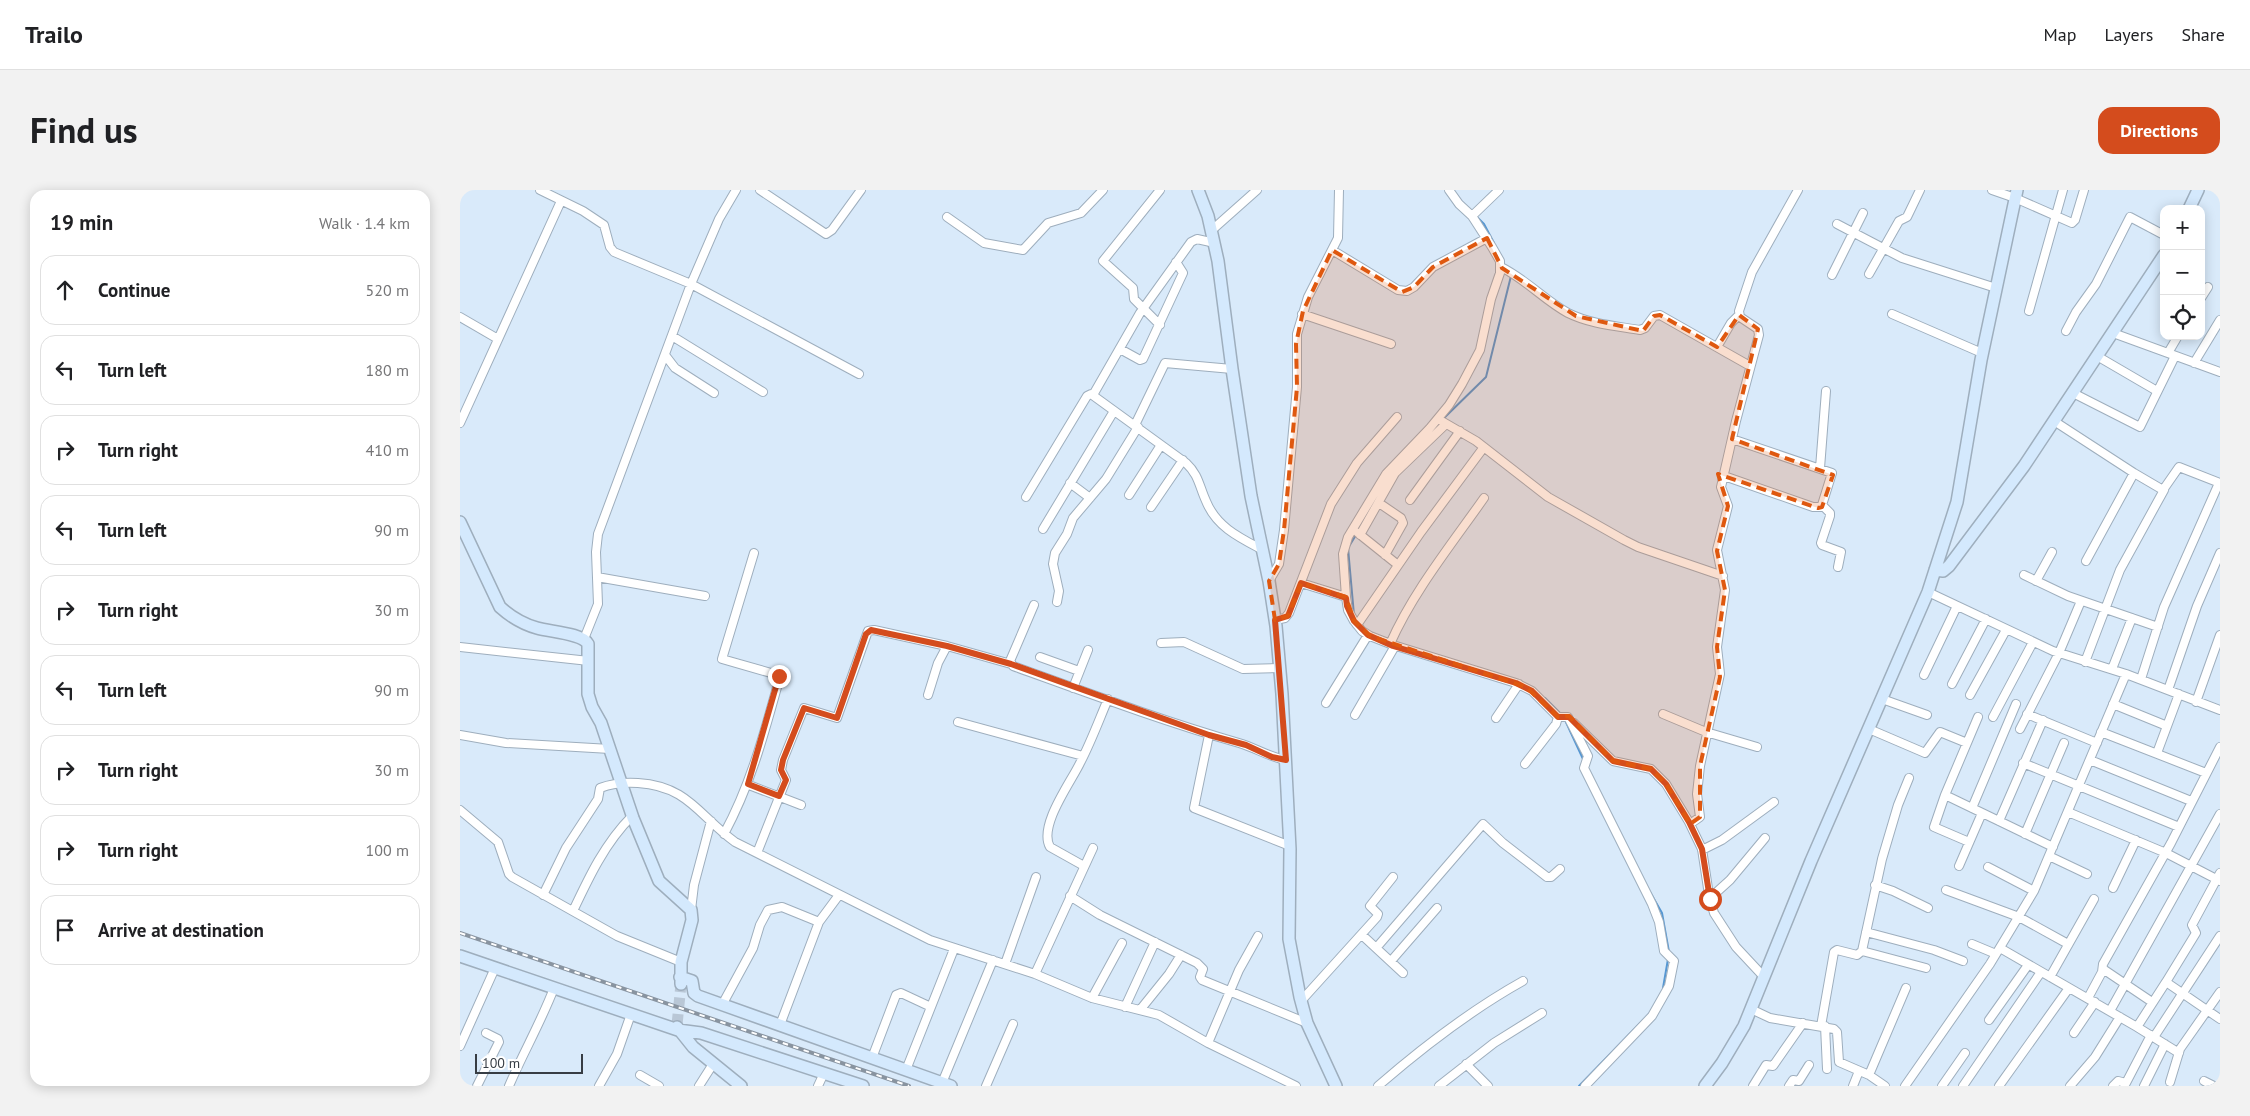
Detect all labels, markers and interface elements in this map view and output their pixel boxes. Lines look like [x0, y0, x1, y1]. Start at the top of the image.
text: Trailo [25, 19, 83, 50]
text: Map [2044, 23, 2076, 46]
text: Layers [2104, 23, 2153, 46]
text: Share [2181, 23, 2225, 46]
text: Find us [30, 107, 138, 153]
button: Directions [2098, 107, 2220, 154]
map controls [2160, 205, 2205, 340]
button: + [2160, 205, 2205, 250]
text: 19 min [50, 209, 113, 236]
text: Walk · 1.4 km [319, 213, 410, 233]
button: − [2160, 250, 2205, 295]
icon: ahead [51, 276, 79, 304]
text: Continue [98, 278, 170, 302]
text: 520 m [366, 280, 409, 300]
button: locate [2160, 295, 2205, 340]
icon: left [51, 356, 79, 384]
text: Turn left [98, 358, 167, 382]
text: 180 m [366, 360, 409, 380]
icon: right [51, 436, 79, 464]
text: Turn right [98, 438, 178, 462]
text: 410 m [366, 440, 409, 460]
icon: left [51, 516, 79, 544]
text: Turn left [98, 518, 167, 542]
text: 90 m [374, 520, 409, 540]
icon: right [51, 596, 79, 624]
text: Turn right [98, 598, 178, 622]
text: 30 m [374, 600, 409, 620]
route end [768, 665, 791, 688]
icon: left [51, 676, 79, 704]
text: Turn left [98, 678, 167, 702]
text: 90 m [374, 680, 409, 700]
icon: right [51, 756, 79, 784]
text: Turn right [98, 758, 178, 782]
text: 30 m [374, 760, 409, 780]
icon: right [51, 836, 79, 864]
text: Turn right [98, 838, 178, 862]
text: 100 m [366, 840, 409, 860]
route start [1699, 888, 1722, 911]
icon: arrive [51, 916, 79, 944]
text: Arrive at destination [98, 918, 264, 942]
scale bar [475, 1051, 582, 1074]
text: 100 m [482, 1054, 520, 1072]

